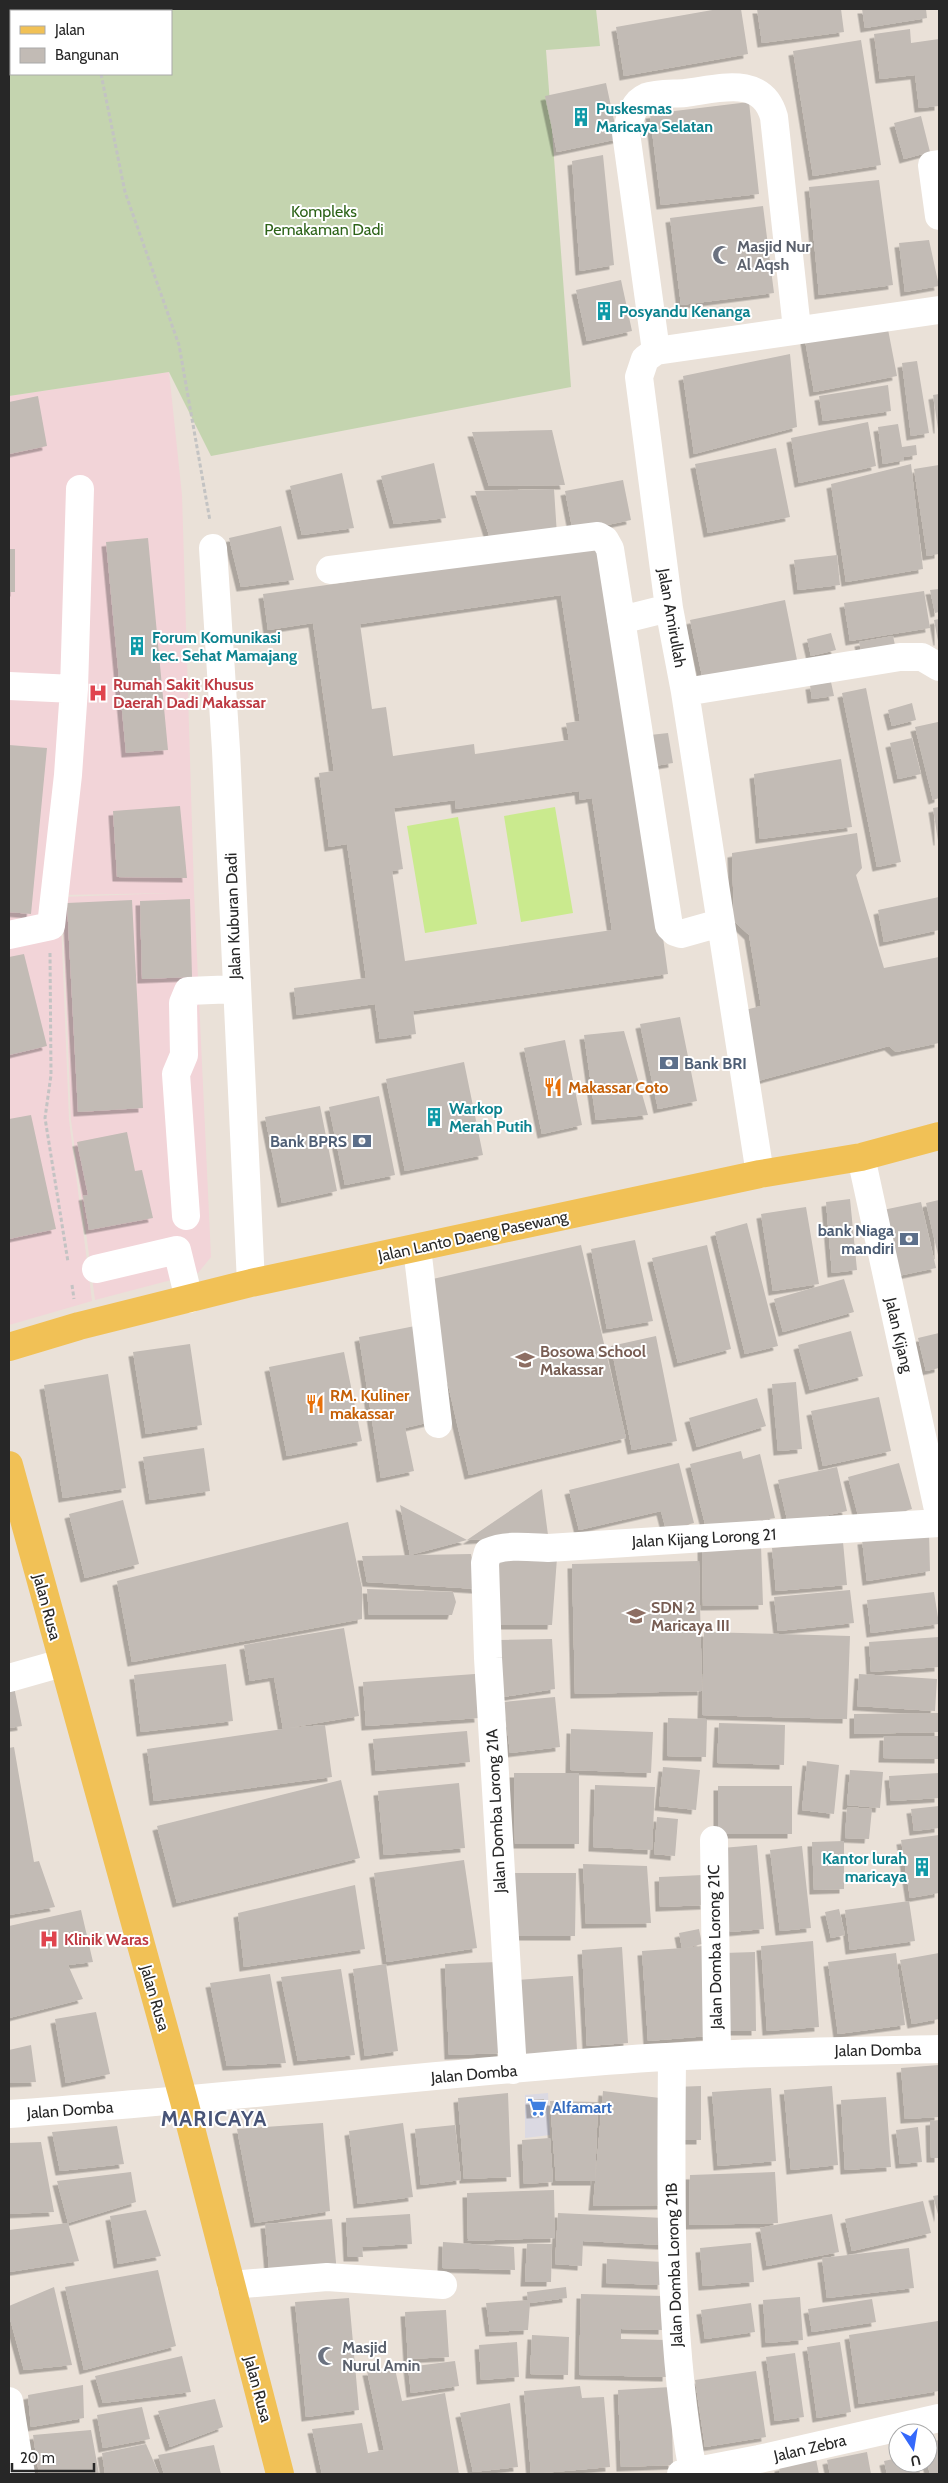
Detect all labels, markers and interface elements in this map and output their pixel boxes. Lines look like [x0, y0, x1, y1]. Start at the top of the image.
legend [10, 10, 172, 75]
text: Jalan [54, 21, 85, 39]
text: Bangunan [55, 46, 119, 64]
place label: Puskesmas Maricaya Selatan [596, 99, 713, 136]
building icon: Puskesmas Maricaya Selatan [570, 106, 592, 128]
park label: Kompleks Pemakaman Dadi [264, 202, 384, 239]
place label: Masjid Nur Al Aqsh [737, 237, 811, 274]
mosque icon: Masjid Nur Al Aqsh [711, 244, 733, 266]
building icon: Posyandu Kenanga [593, 300, 615, 322]
place label: Posyandu Kenanga [619, 302, 750, 321]
street label: Jalan Amirullah [654, 566, 690, 669]
place label: Forum Komunikasi kec. Sehat Mamajang [152, 628, 297, 665]
building icon: Forum Komunikasi kec. Sehat Mamajang [126, 635, 148, 657]
place label: Rumah Sakit Khusus Daerah Dadi Makassar [113, 675, 266, 712]
hospital icon: Rumah Sakit Khusus Daerah Dadi Makassar [87, 682, 109, 704]
street label: Jalan Kuburan Dadi [221, 852, 245, 981]
bank icon: Bank BRI [658, 1052, 680, 1074]
place label: Bank BRI [684, 1054, 747, 1073]
restaurant icon: Makassar Coto [542, 1076, 564, 1098]
place label: Makassar Coto [568, 1078, 668, 1097]
place label: Warkop Merah Putih [449, 1099, 532, 1136]
building icon: Warkop Merah Putih [423, 1106, 445, 1128]
bank icon: Bank BPRS [351, 1130, 373, 1152]
place label: Bank BPRS [270, 1132, 347, 1151]
street label: Jalan Lanto Daeng Pasewang [376, 1206, 571, 1266]
place label: bank Niaga mandiri [818, 1221, 894, 1258]
bank icon: bank Niaga mandiri [898, 1228, 920, 1250]
street label: Jalan Kijang [881, 1295, 917, 1375]
place label: Bosowa School Makassar [540, 1342, 646, 1379]
school or university icon: Bosowa School Makassar [514, 1349, 536, 1371]
place label: RM. Kuliner makassar [330, 1386, 410, 1423]
restaurant icon: RM. Kuliner makassar [304, 1393, 326, 1415]
street label: Jalan Kijang Lorong 21 [630, 1525, 777, 1551]
street label: Jalan Rusa [29, 1571, 65, 1642]
place label: SDN 2 Maricaya III [651, 1598, 730, 1635]
school or university icon: SDN 2 Maricaya III [625, 1605, 647, 1627]
street label: Jalan Domba Lorong 21A [482, 1728, 510, 1895]
place label: Kantor lurah maricaya [822, 1849, 907, 1886]
building icon: Kantor lurah maricaya [911, 1856, 933, 1878]
street label: Jalan Domba Lorong 21C [704, 1865, 726, 2030]
hospital icon: Klinik Waras [38, 1928, 60, 1950]
place label: Klinik Waras [64, 1930, 149, 1949]
street label: Jalan Rusa [136, 1962, 174, 2033]
street label: Jalan Domba [834, 2040, 922, 2060]
street label: Jalan Domba [429, 2061, 518, 2087]
supermarket icon: Alfamart [526, 2096, 548, 2118]
street label: Jalan Domba [25, 2097, 114, 2123]
place label: Alfamart [552, 2098, 612, 2117]
district label: MARICAYA [161, 2106, 267, 2131]
street label: Jalan Domba Lorong 21B [662, 2182, 686, 2348]
place label: Masjid Nurul Amin [342, 2338, 420, 2375]
mosque icon: Masjid Nurul Amin [316, 2345, 338, 2367]
street label: Jalan Rusa [240, 2353, 276, 2424]
north arrow [888, 2423, 938, 2473]
street label: Jalan Zebra [771, 2430, 848, 2466]
scale bar [12, 2440, 95, 2472]
text: 20 m [20, 2449, 55, 2467]
text: U [909, 2451, 922, 2471]

